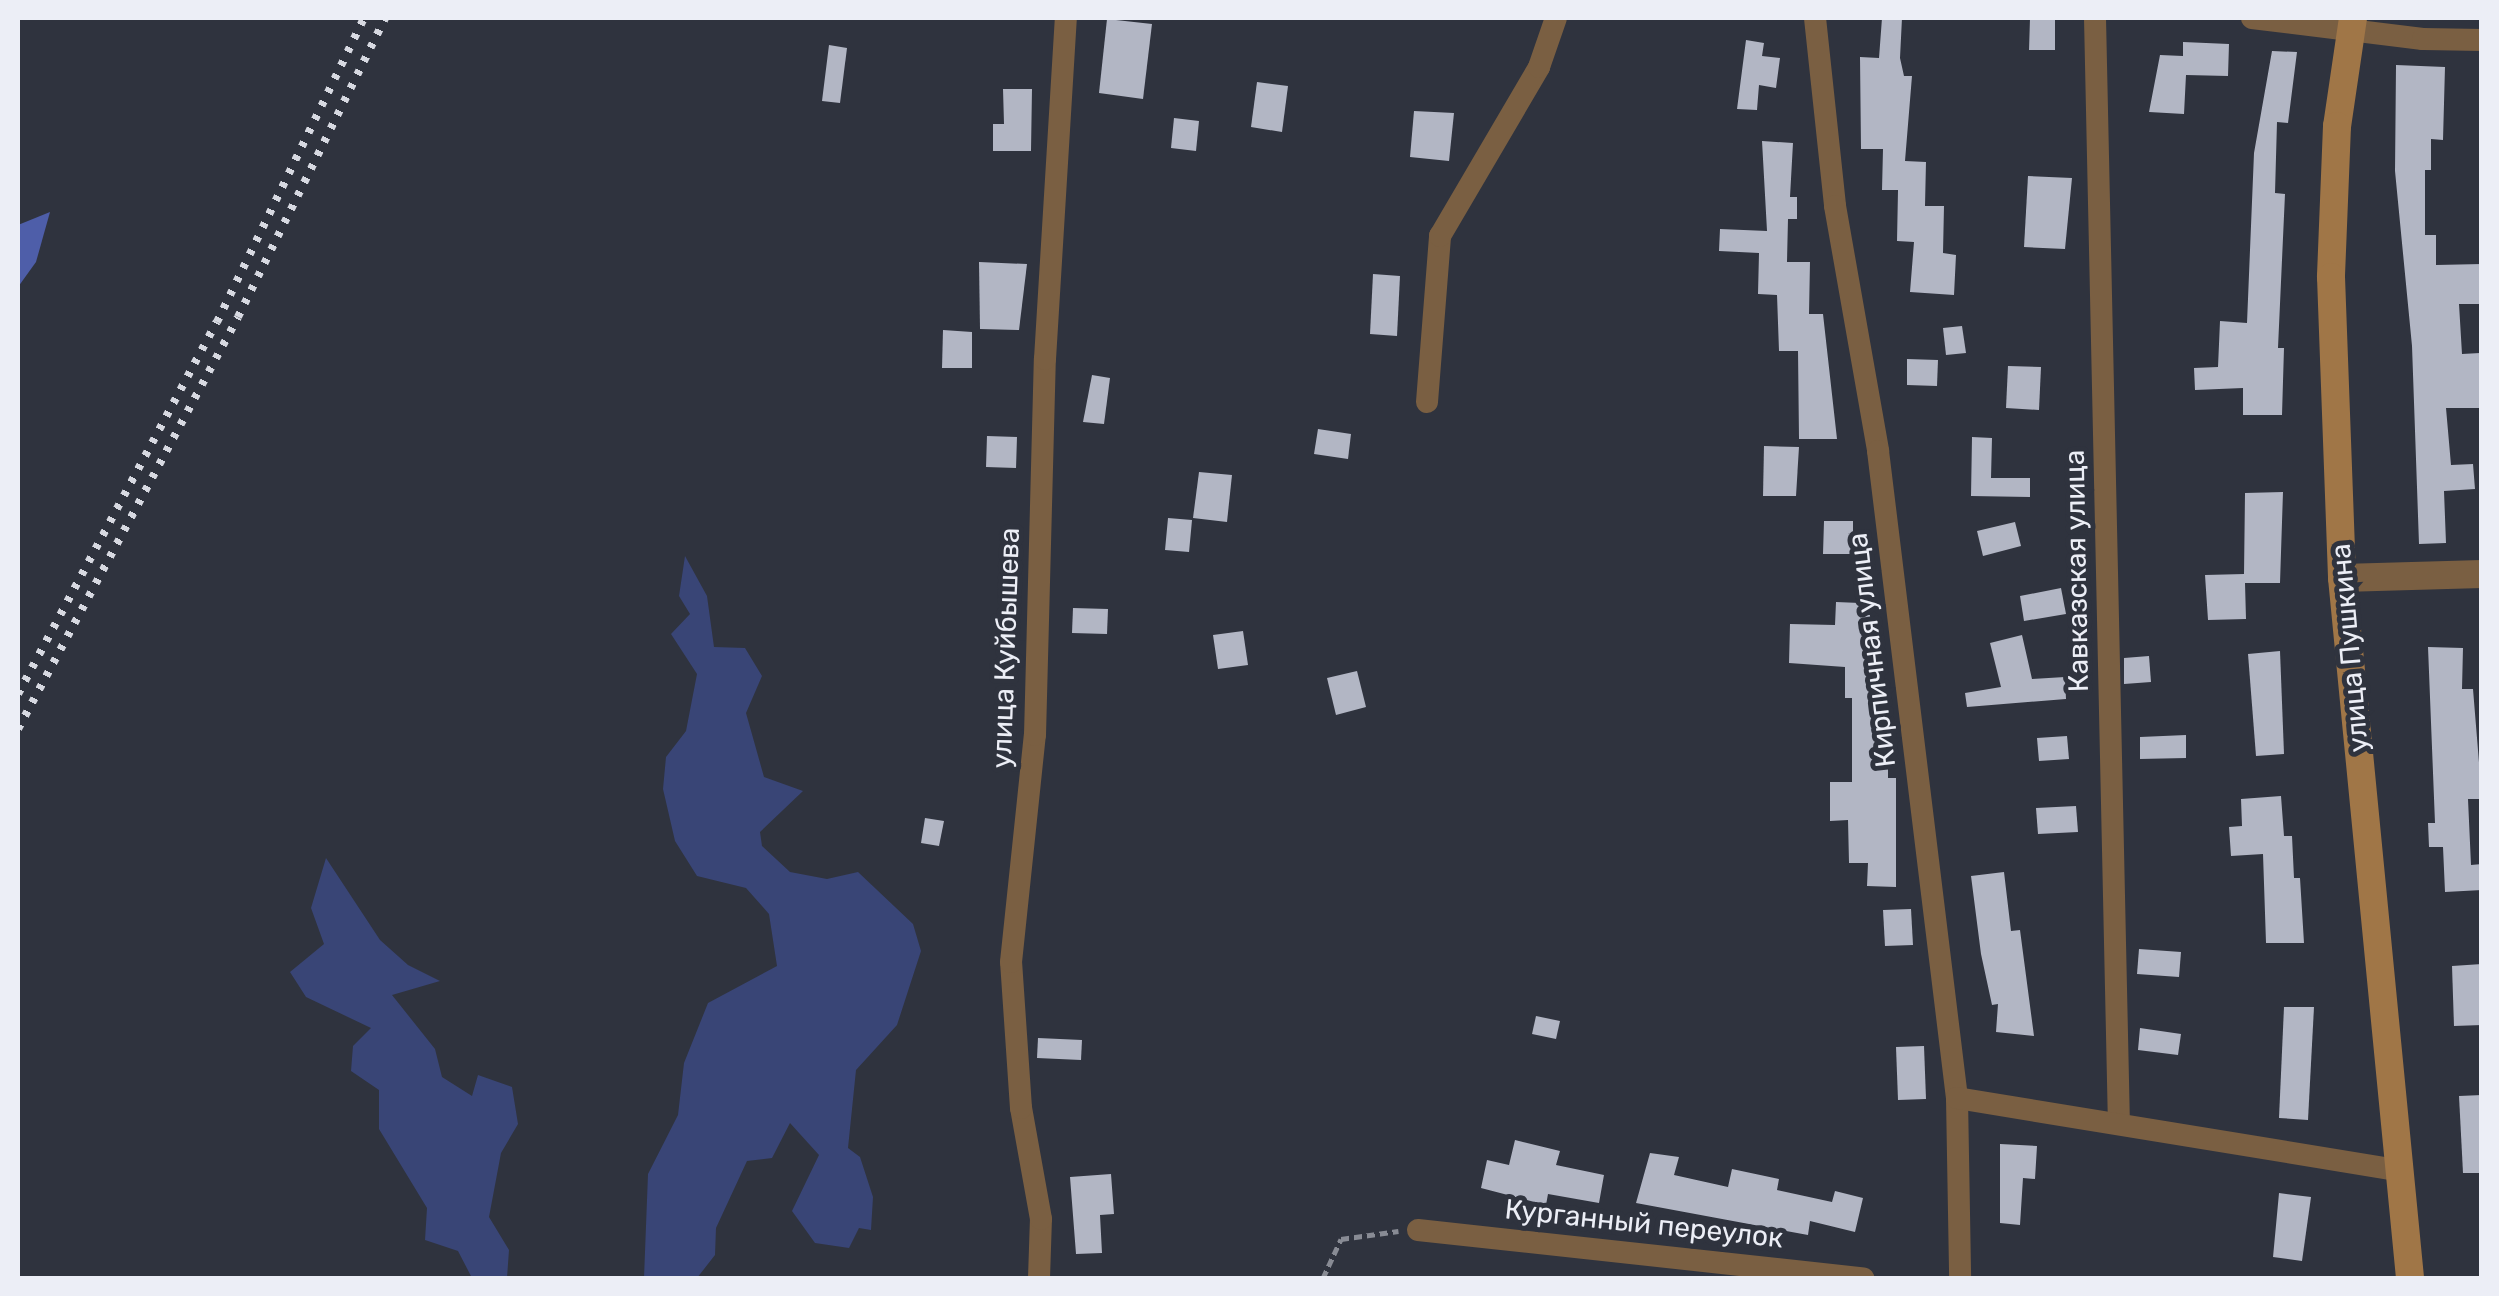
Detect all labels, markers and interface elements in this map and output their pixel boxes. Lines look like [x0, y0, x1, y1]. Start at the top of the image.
street label: Кавказская улица [2058, 449, 2096, 693]
street label: улица Куйбышева [985, 527, 1027, 769]
street label: Кирпичная улица [1841, 531, 1903, 769]
street label: улица Пушкина [2324, 542, 2376, 754]
street label: Курганный переулок [1503, 1193, 1785, 1255]

